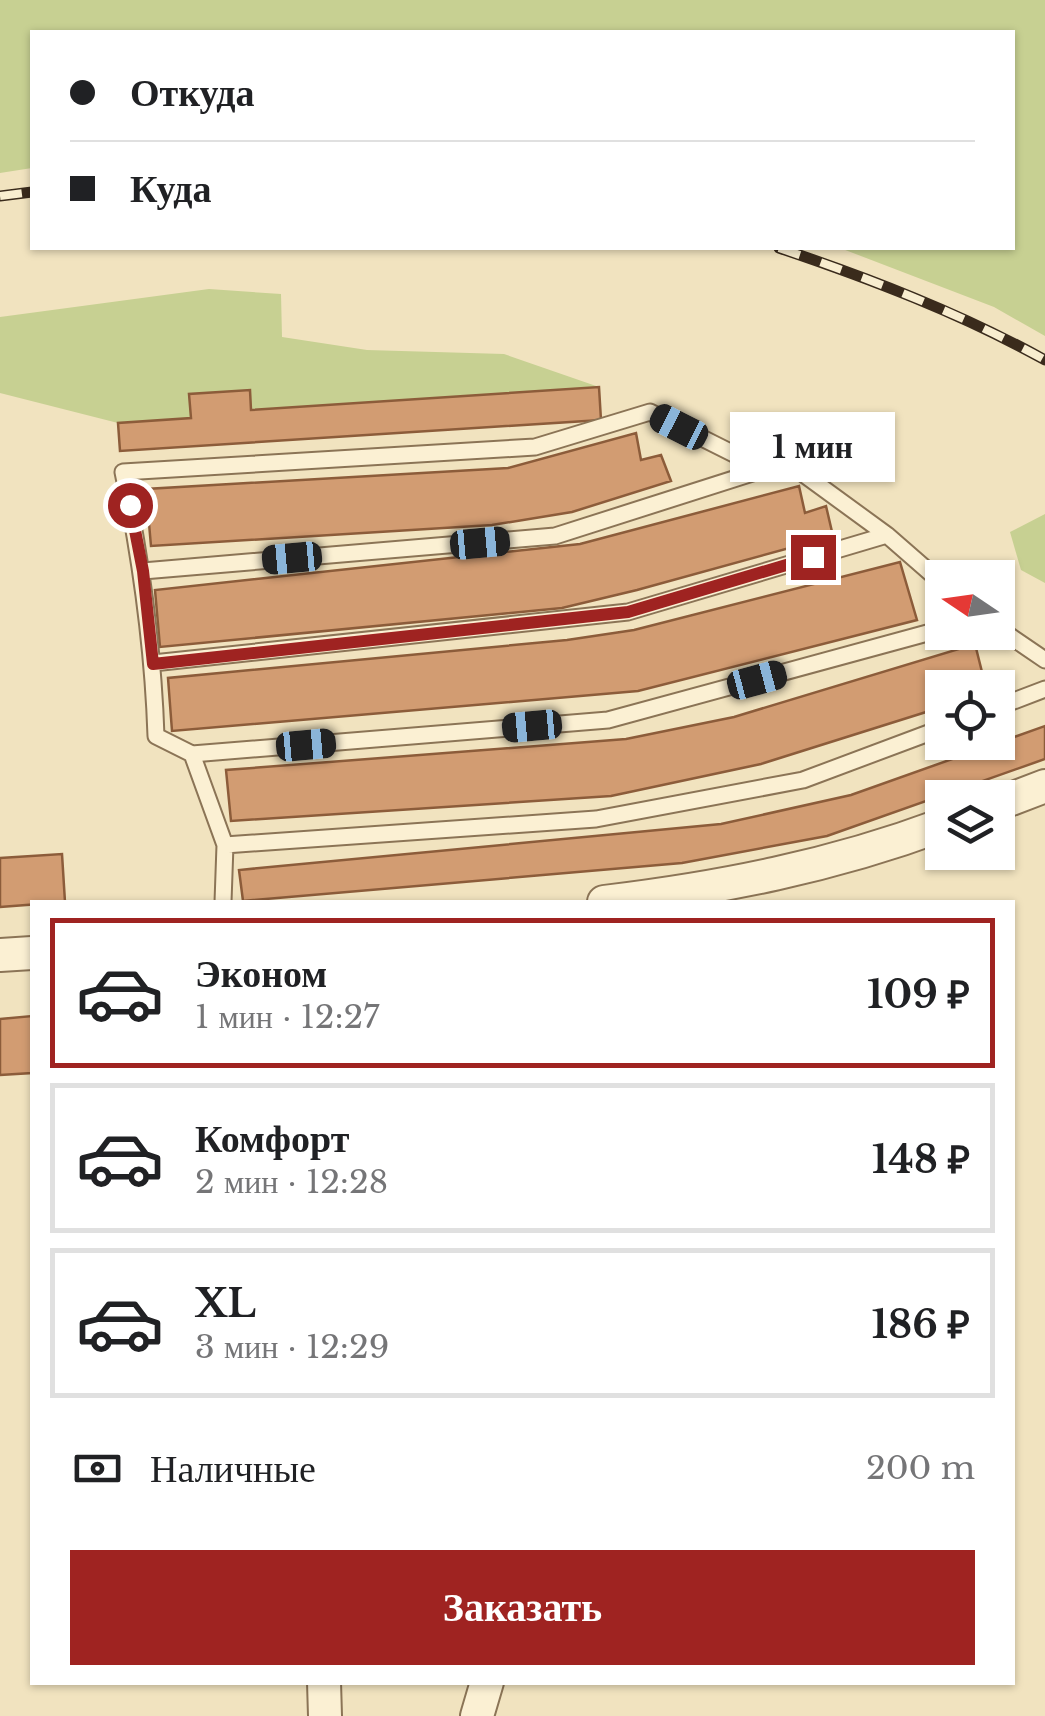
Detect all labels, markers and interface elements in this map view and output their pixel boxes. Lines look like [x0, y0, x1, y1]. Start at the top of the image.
text: Откуда [130, 69, 254, 116]
text: Куда [130, 165, 211, 212]
car [645, 400, 713, 454]
callout: 1 мин [730, 412, 896, 482]
text: 1 мин [772, 427, 853, 467]
route start [108, 483, 153, 528]
car [449, 525, 511, 561]
route end [791, 535, 836, 580]
car [261, 540, 323, 576]
north arrow [925, 560, 1015, 650]
map controls [925, 560, 1015, 870]
car [724, 658, 790, 702]
button: locate [925, 670, 1015, 760]
car [501, 708, 563, 744]
car [275, 727, 337, 763]
button: layers [925, 780, 1015, 870]
icon: car [75, 948, 165, 1038]
text: Эконом [195, 950, 327, 997]
text: 109 ₽ [867, 971, 970, 1018]
text: 1 мин · 12:27 [195, 997, 379, 1037]
icon: car [75, 1113, 165, 1203]
text: Комфорт [195, 1115, 349, 1162]
text: 148 ₽ [872, 1136, 970, 1183]
text: 2 мин · 12:28 [195, 1162, 388, 1202]
icon: car [75, 1278, 165, 1368]
text: XL [195, 1280, 256, 1327]
text: 186 ₽ [871, 1301, 970, 1348]
text: 3 мин · 12:29 [195, 1327, 389, 1367]
icon: cash [70, 1441, 125, 1496]
text: Наличные [150, 1445, 316, 1492]
text: 200 m [866, 1448, 975, 1488]
button: Заказать [70, 1550, 975, 1665]

